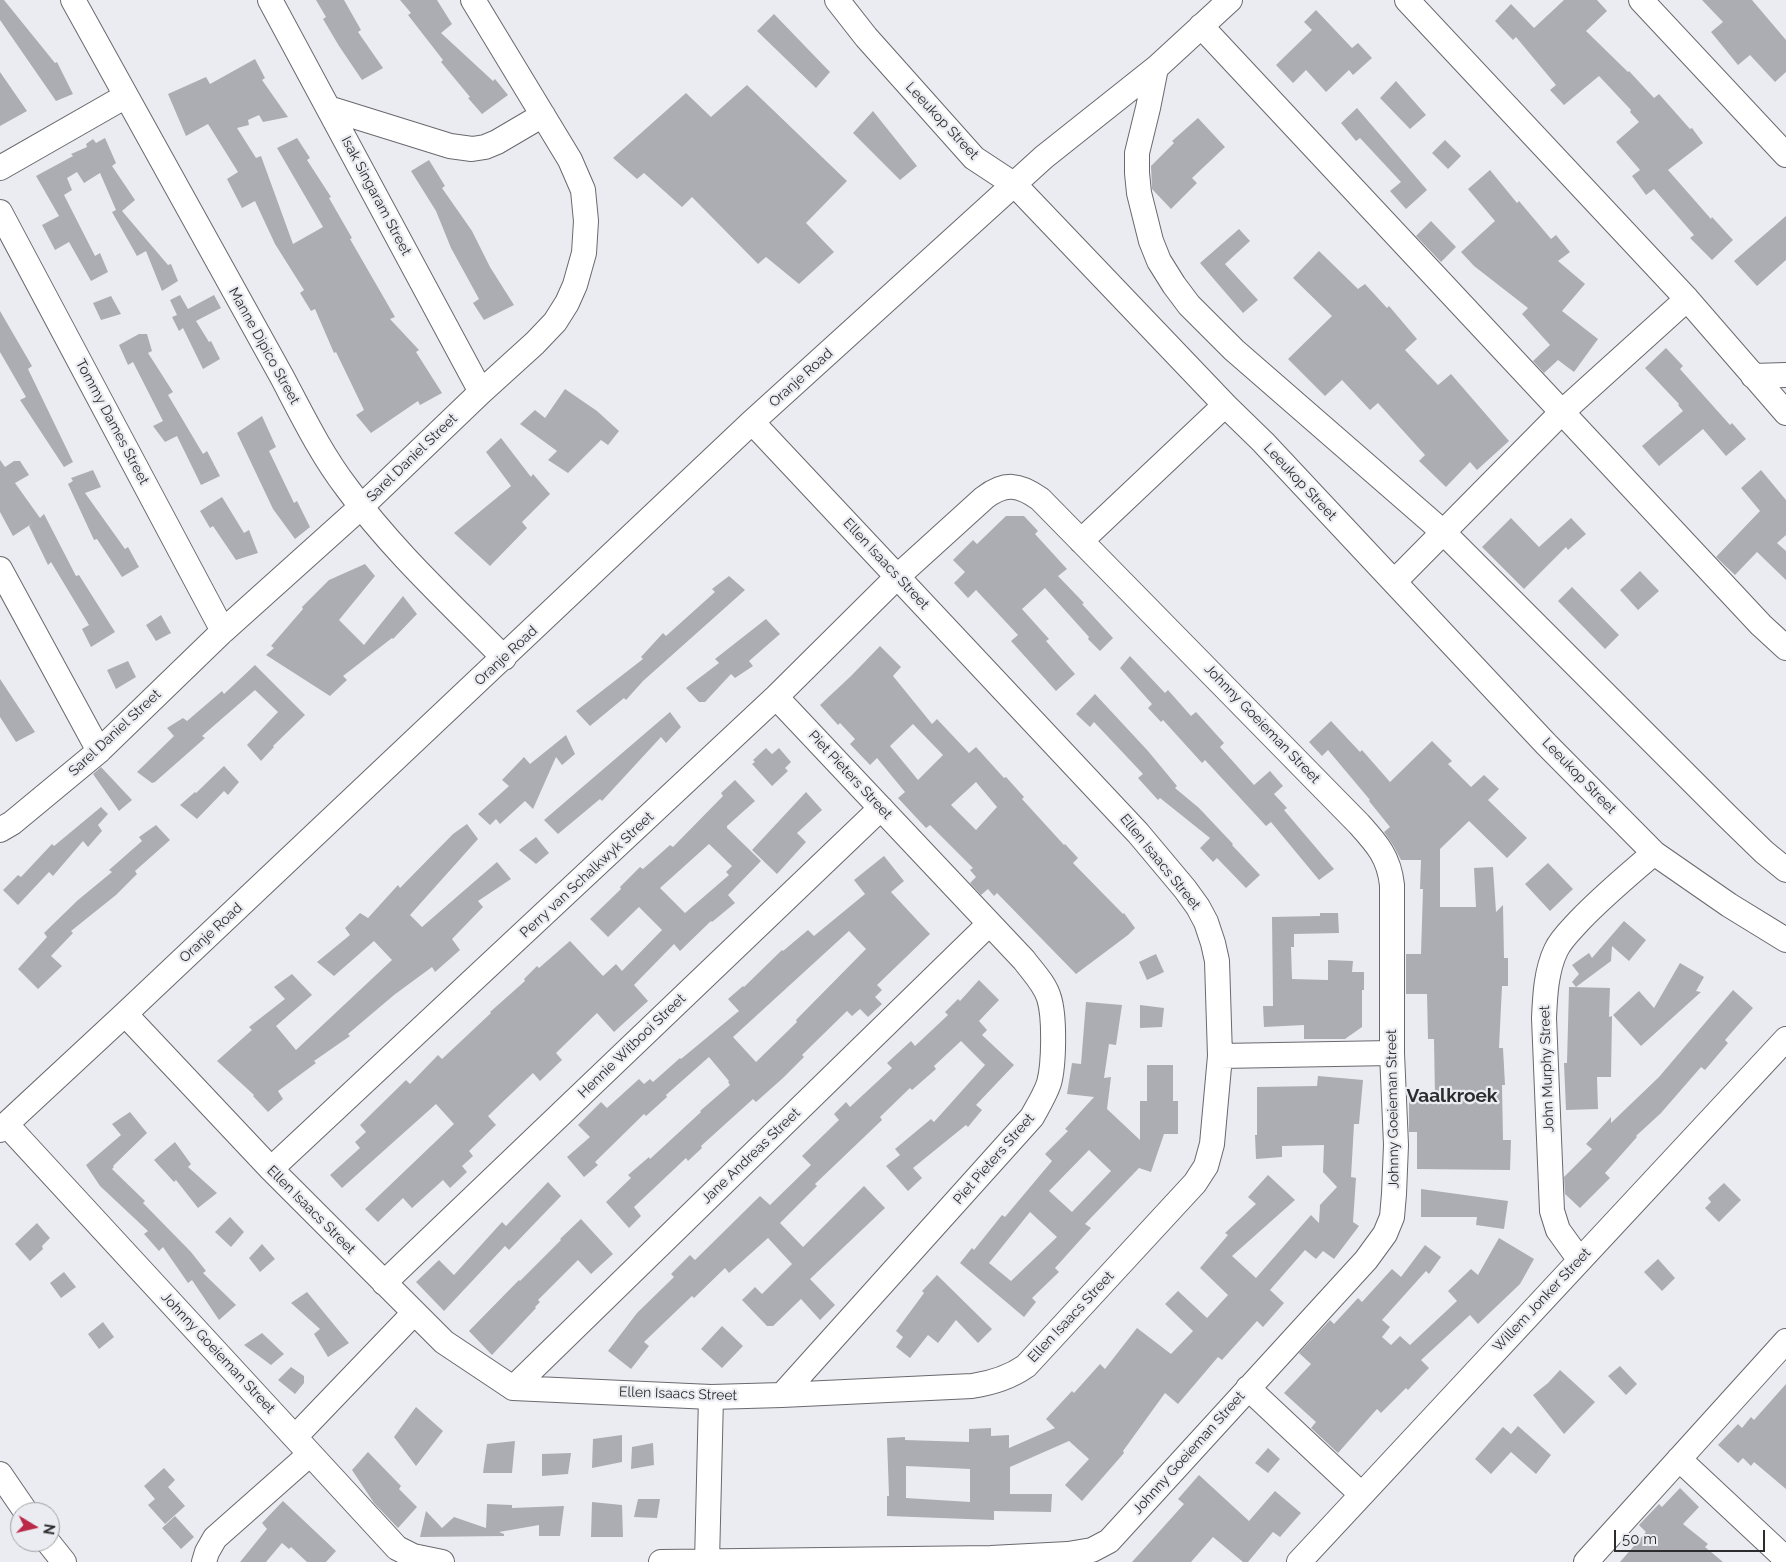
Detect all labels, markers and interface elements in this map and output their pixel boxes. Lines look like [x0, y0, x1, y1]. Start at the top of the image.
street label: Leeukop Street [902, 79, 982, 163]
street label: Isak Singaram Street [337, 134, 415, 258]
street label: Manne Dipico Street [225, 285, 303, 407]
street label: Oranje Road [766, 345, 836, 411]
street label: Tommy Dames Street [72, 356, 152, 488]
street label: Sarel Daniel Street [363, 410, 461, 506]
street label: Leeukop Street [1260, 440, 1340, 524]
street label: Ellen Isaacs Street [840, 515, 932, 613]
street label: Oranje Road [471, 623, 541, 689]
street label: Johnny Goeieman Street [1201, 661, 1323, 787]
street label: Sarel Daniel Street [66, 686, 164, 780]
street label: Piet Pieters Street [805, 727, 895, 823]
street label: Leeukop Street [1539, 735, 1619, 817]
street label: Perry van Schalkwyk Street [517, 809, 657, 941]
street label: Ellen Isaacs Street [1116, 811, 1204, 913]
street label: Oranje Road [176, 900, 246, 966]
street label: Hennie Witbooi Street [575, 990, 689, 1102]
street label: John Murphy Street [1536, 1005, 1558, 1133]
street label: Johnny Goeieman Street [1383, 1029, 1403, 1189]
district label: Vaalkroek [1407, 1085, 1497, 1107]
street label: Jane Andreas Street [698, 1105, 804, 1207]
street label: Piet Pieters Street [950, 1110, 1038, 1208]
street label: Ellen Isaacs Street [263, 1162, 359, 1258]
street label: Willem Jonker Street [1490, 1245, 1594, 1355]
street label: Ellen Isaacs Street [1025, 1268, 1117, 1366]
street label: Johnny Goeieman Street [158, 1289, 278, 1417]
street label: Ellen Isaacs Street [619, 1384, 737, 1404]
street label: Johnny Goeieman Street [1129, 1388, 1249, 1518]
north arrow [10, 1502, 60, 1552]
scale bar [1616, 1520, 1767, 1552]
text: N [40, 1523, 58, 1536]
text: 50 m [1622, 1530, 1657, 1548]

